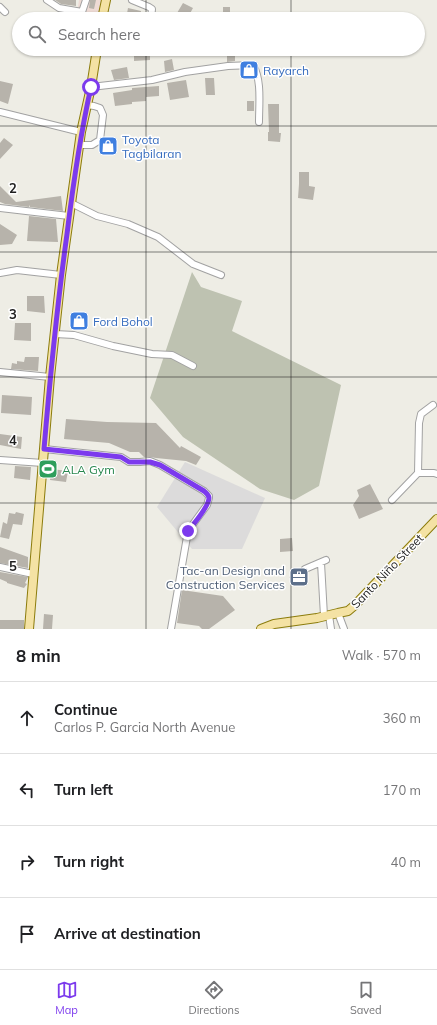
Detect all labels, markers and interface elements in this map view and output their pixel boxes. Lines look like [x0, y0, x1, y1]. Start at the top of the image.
search box [12, 12, 425, 56]
icon: search [26, 23, 48, 45]
text: Search here [58, 25, 140, 44]
shop icon: Rayarch [238, 59, 260, 81]
place label: Rayarch [263, 63, 309, 78]
route start [82, 78, 100, 96]
place label: Toyota Tagbilaran [122, 132, 181, 161]
shop icon: Toyota Tagbilaran [97, 135, 119, 157]
text: 2 [9, 180, 17, 196]
text: 3 [9, 306, 17, 322]
shop icon: Ford Bohol [68, 310, 90, 332]
place label: Ford Bohol [93, 314, 153, 329]
text: 4 [9, 432, 17, 448]
sports icon: ALA Gym [37, 458, 59, 480]
place label: ALA Gym [62, 462, 115, 477]
route end [179, 522, 197, 540]
street label: Santo Niño Street [348, 531, 426, 611]
text: 5 [9, 558, 17, 574]
place label: Tac-an Design and Construction Services [166, 563, 285, 592]
office icon: Tac-an Design and Construction Services [288, 566, 310, 588]
text: 8 min [16, 645, 61, 666]
text: Walk · 570 m [342, 647, 421, 663]
text: Continue [54, 700, 117, 719]
icon: ahead [16, 707, 38, 729]
text: 360 m [383, 710, 421, 726]
text: Carlos P. Garcia North Avenue [54, 719, 235, 735]
icon: left [16, 779, 38, 801]
text: Turn left [54, 780, 113, 799]
text: 170 m [383, 782, 421, 798]
icon: right [16, 851, 38, 873]
text: Turn right [54, 852, 124, 871]
text: 40 m [391, 854, 421, 870]
icon: arrive [16, 923, 38, 945]
text: Arrive at destination [54, 924, 201, 943]
tab: Map [55, 979, 78, 1017]
tab: Directions [189, 979, 239, 1017]
tab: Saved [350, 979, 382, 1017]

